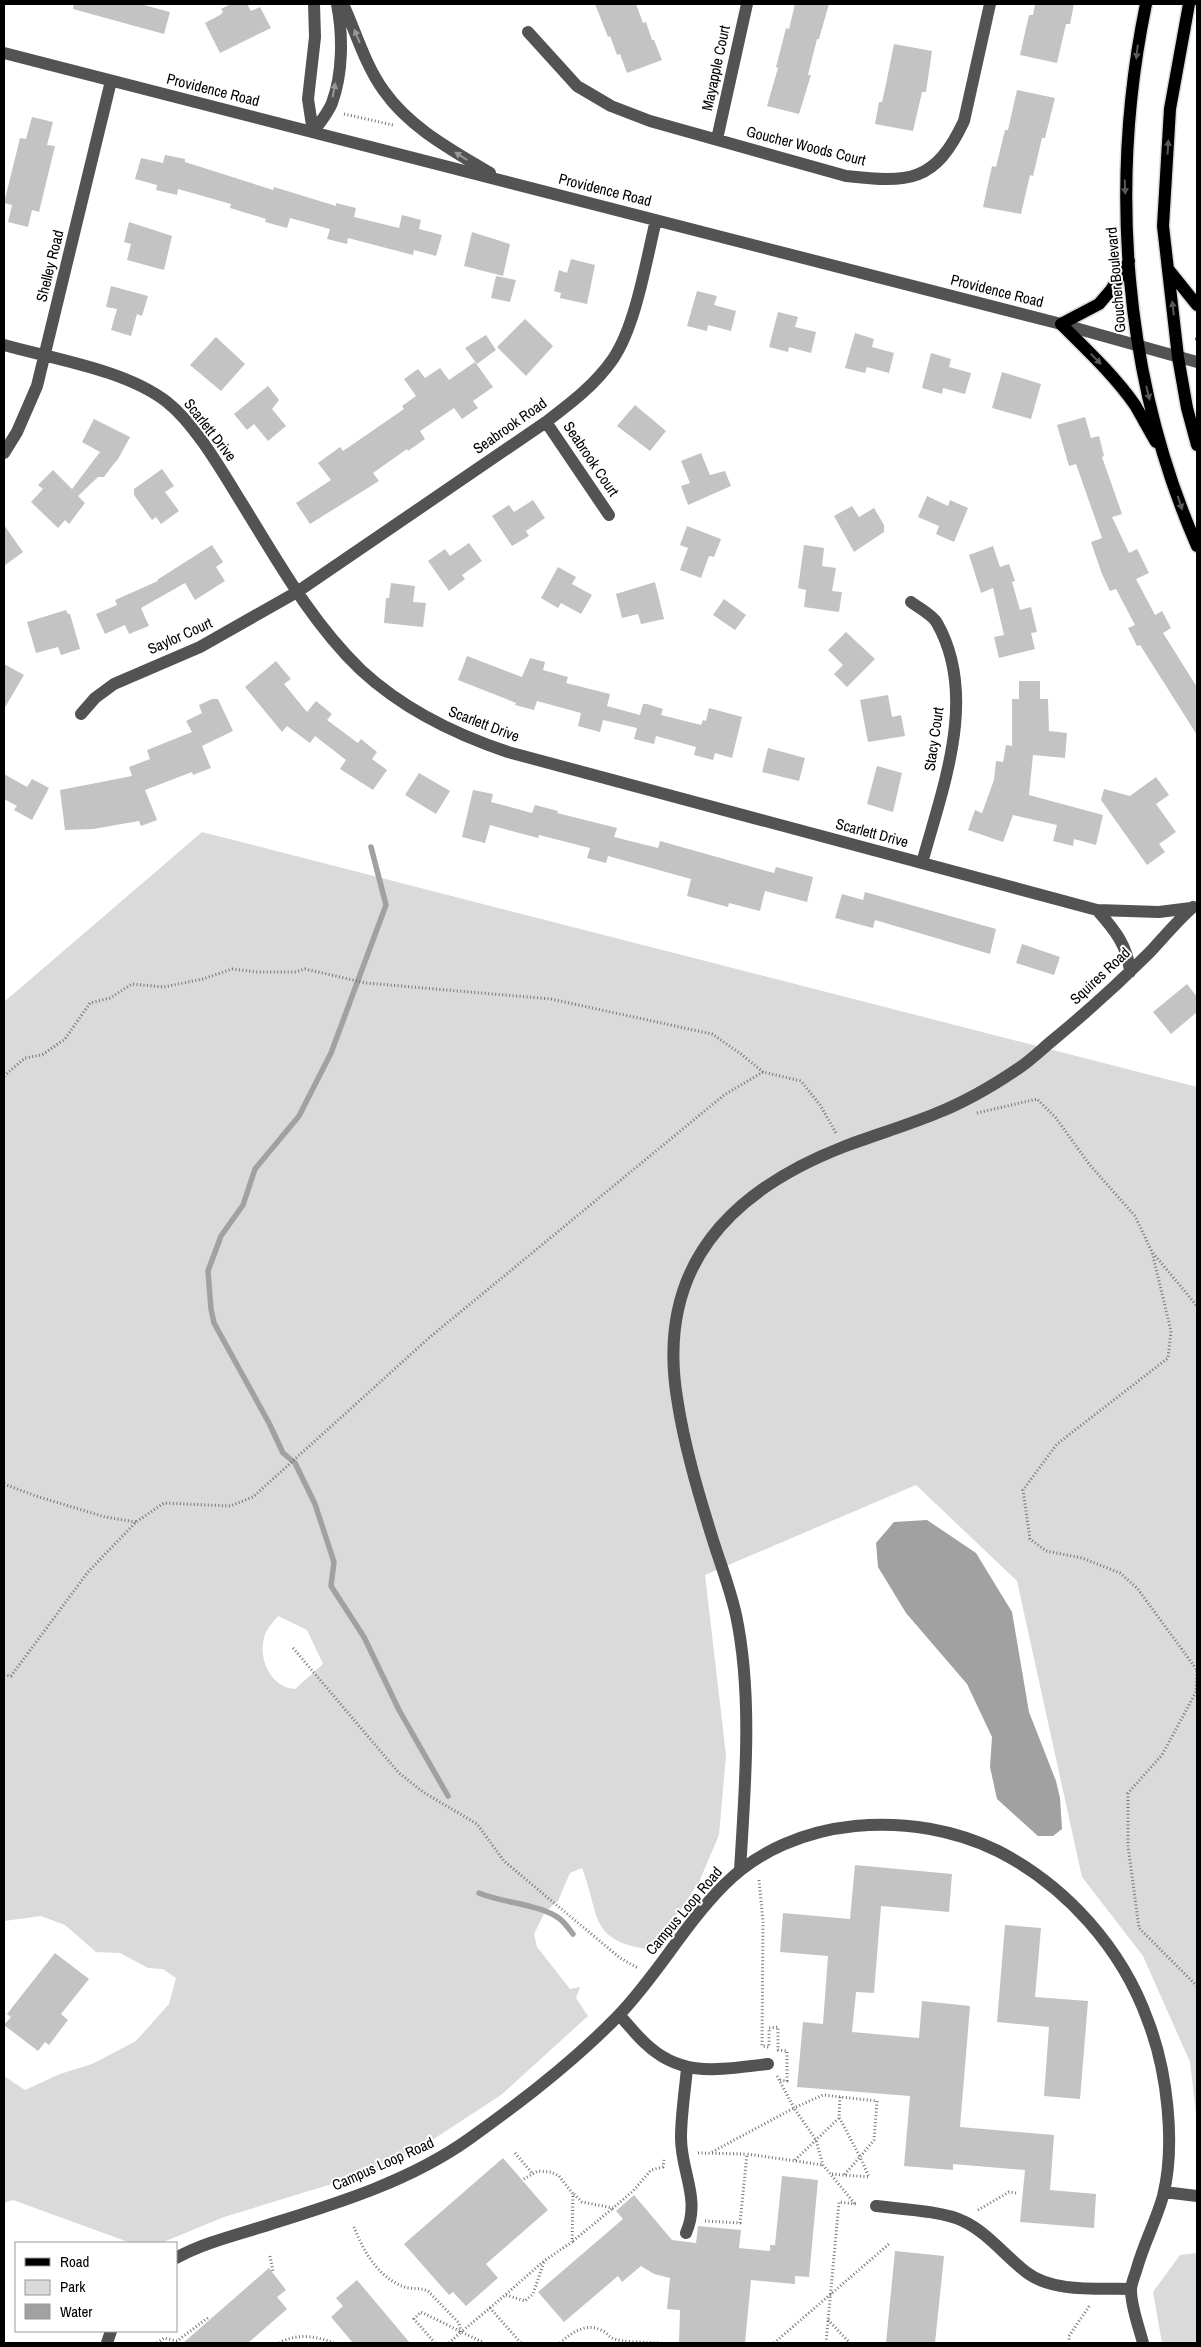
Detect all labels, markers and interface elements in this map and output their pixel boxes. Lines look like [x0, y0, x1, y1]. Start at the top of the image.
street label: Mayapple Court [696, 23, 735, 113]
one-way arrow [353, 28, 361, 43]
one-way arrow [1133, 44, 1141, 60]
street label: Providence Road [164, 68, 262, 111]
one-way arrow [331, 81, 339, 97]
street label: Goucher Woods Court [744, 121, 868, 171]
one-way arrow [1164, 138, 1172, 154]
one-way arrow [454, 151, 467, 160]
street label: Providence Road [556, 168, 654, 211]
one-way arrow [1122, 179, 1130, 195]
street label: Goucher Boulevard [1100, 226, 1131, 334]
street label: Shelley Road [30, 228, 69, 304]
street label: Providence Road [948, 269, 1046, 312]
one-way arrow [1169, 300, 1177, 316]
one-way arrow [1090, 352, 1102, 364]
one-way arrow [1144, 386, 1152, 401]
street label: Seabrook Road [469, 392, 551, 459]
street label: Scarlett Drive [179, 394, 242, 466]
street label: Seabrook Court [559, 417, 625, 501]
one-way arrow [1177, 495, 1184, 510]
street label: Saylor Court [144, 612, 216, 659]
street label: Scarlett Drive [446, 700, 523, 747]
street label: Stacy Court [919, 705, 948, 772]
street label: Scarlett Drive [833, 813, 911, 852]
street label: Squires Road [1065, 942, 1134, 1009]
street label: Campus Loop Road [640, 1862, 727, 1959]
street label: Campus Loop Road [329, 2132, 437, 2195]
legend [15, 2242, 178, 2332]
text: Road [60, 2251, 89, 2272]
text: Park [60, 2276, 86, 2297]
text: Water [60, 2301, 92, 2322]

